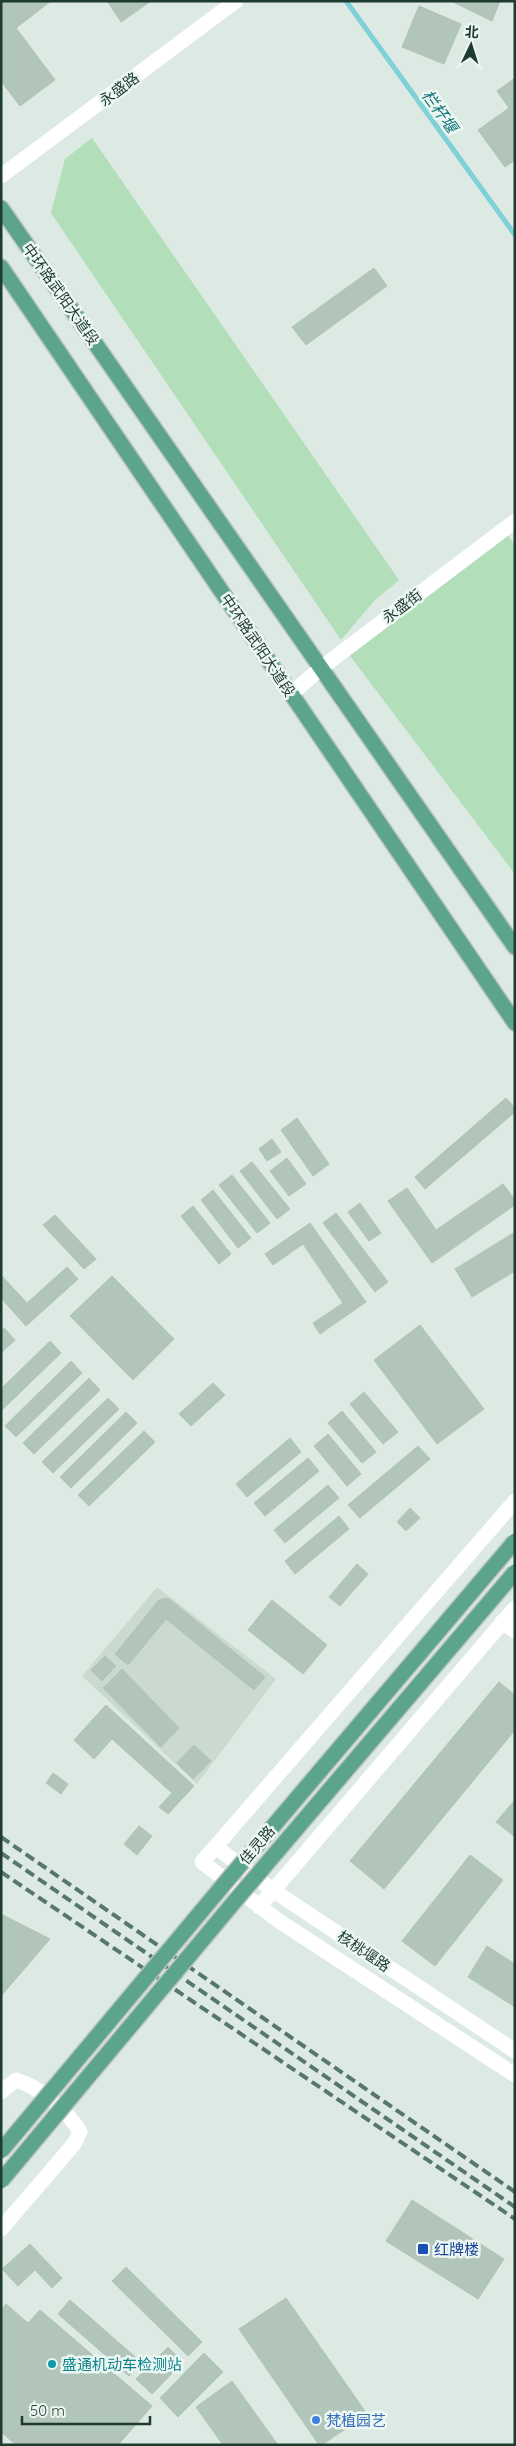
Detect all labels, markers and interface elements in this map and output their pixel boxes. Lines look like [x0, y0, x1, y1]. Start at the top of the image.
north arrow [446, 20, 496, 70]
text: 北 [464, 23, 480, 41]
street label: 永盛路 [95, 68, 143, 110]
water label: 栏杆堰 [418, 86, 464, 139]
street label: 中环路武阳大道段 [19, 239, 103, 349]
street label: 永盛街 [378, 585, 426, 627]
street label: 中环路武阳大道段 [217, 590, 299, 700]
street label: 佳灵路 [235, 1822, 279, 1868]
street label: 核桃堰路 [334, 1926, 394, 1976]
place label: 红牌楼 [434, 2240, 479, 2259]
marker: 红牌楼 [416, 2242, 430, 2256]
place label: 盛通机动车检测站 [62, 2355, 182, 2374]
marker: 盛通机动车检测站 [46, 2358, 58, 2370]
scale bar [22, 2394, 150, 2426]
text: 50 m [30, 2401, 65, 2420]
place label: 梵植园艺 [326, 2411, 386, 2430]
marker: 梵植园艺 [310, 2414, 322, 2426]

